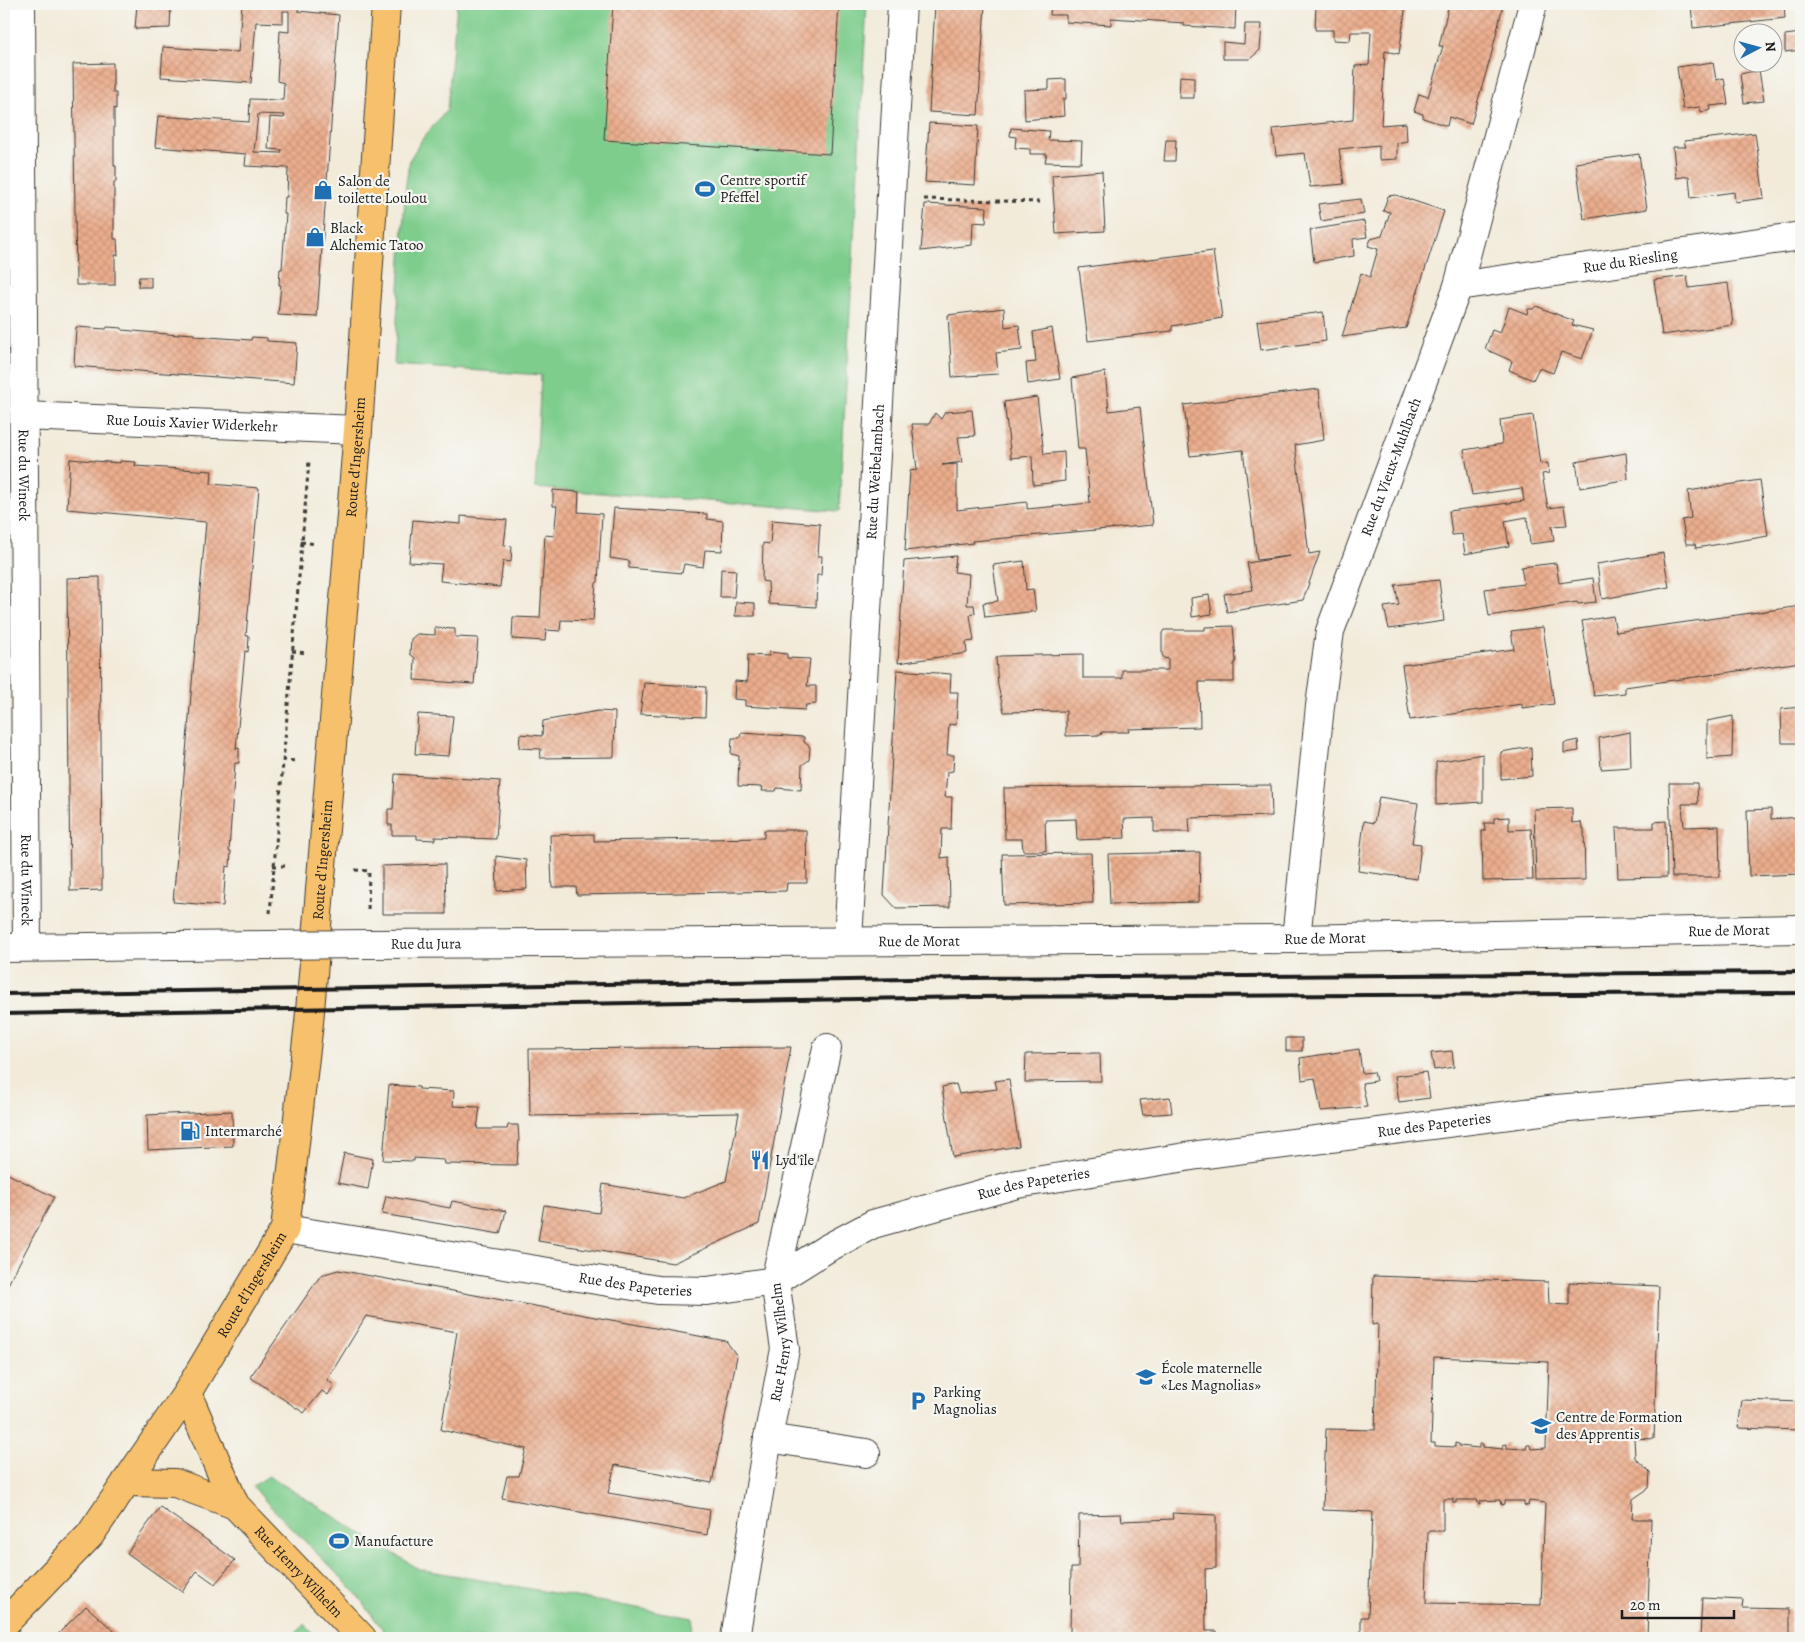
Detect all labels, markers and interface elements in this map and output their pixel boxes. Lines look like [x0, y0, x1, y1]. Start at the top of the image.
north arrow [1732, 22, 1782, 72]
text: N [1760, 41, 1780, 53]
place label: Centre sportif Pfeffel [720, 170, 808, 207]
place label: Salon de toilette Loulou [338, 171, 428, 208]
sports icon: Centre sportif Pfeffel [694, 178, 716, 200]
shop icon: Salon de toilette Loulou [312, 179, 334, 201]
place label: Black Alchemic Tatoo [329, 218, 424, 255]
shop icon: Black Alchemic Tatoo [304, 226, 326, 248]
street label: Rue du Riesling [1582, 244, 1679, 278]
street label: Rue du Vieux-Muhlbach [1356, 395, 1426, 539]
street label: Route d'Ingersheim [341, 396, 370, 518]
street label: Rue du Weibelambach [861, 403, 889, 540]
street label: Rue Louis Xavier Widerkehr [106, 409, 278, 437]
street label: Rue du Wineck [14, 429, 34, 522]
street label: Route d'Ingersheim [308, 798, 337, 921]
street label: Rue du Wineck [16, 834, 37, 927]
street label: Rue de Morat [1688, 920, 1770, 941]
street label: Rue de Morat [1284, 928, 1366, 949]
street label: Rue de Morat [878, 931, 960, 951]
street label: Rue du Jura [390, 933, 462, 954]
street label: Rue des Papeteries [1376, 1108, 1492, 1142]
fuel station icon: Intermarché [179, 1120, 201, 1142]
place label: Intermarché [205, 1121, 282, 1141]
restaurant icon: Lyd'île [749, 1149, 771, 1171]
place label: Lyd'île [775, 1150, 814, 1170]
street label: Rue des Papeteries [975, 1162, 1091, 1205]
street label: Route d'Ingersheim [212, 1227, 292, 1342]
street label: Rue des Papeteries [577, 1267, 692, 1301]
street label: Rue Henry Wilhelm [765, 1281, 795, 1403]
place label: École maternelle «Les Magnolias» [1161, 1358, 1263, 1395]
school or university icon: École maternelle «Les Magnolias» [1135, 1366, 1157, 1388]
place label: Parking Magnolias [933, 1382, 997, 1419]
parking icon: Parking Magnolias [907, 1390, 929, 1412]
place label: Centre de Formation des Apprentis [1556, 1407, 1683, 1444]
school or university icon: Centre de Formation des Apprentis [1530, 1415, 1552, 1437]
street label: Rue Henry Wilhelm [250, 1521, 348, 1622]
sports icon: Manufacture [328, 1530, 350, 1552]
place label: Manufacture [354, 1531, 434, 1551]
scale bar [1622, 1587, 1735, 1619]
text: 20 m [1630, 1595, 1661, 1615]

